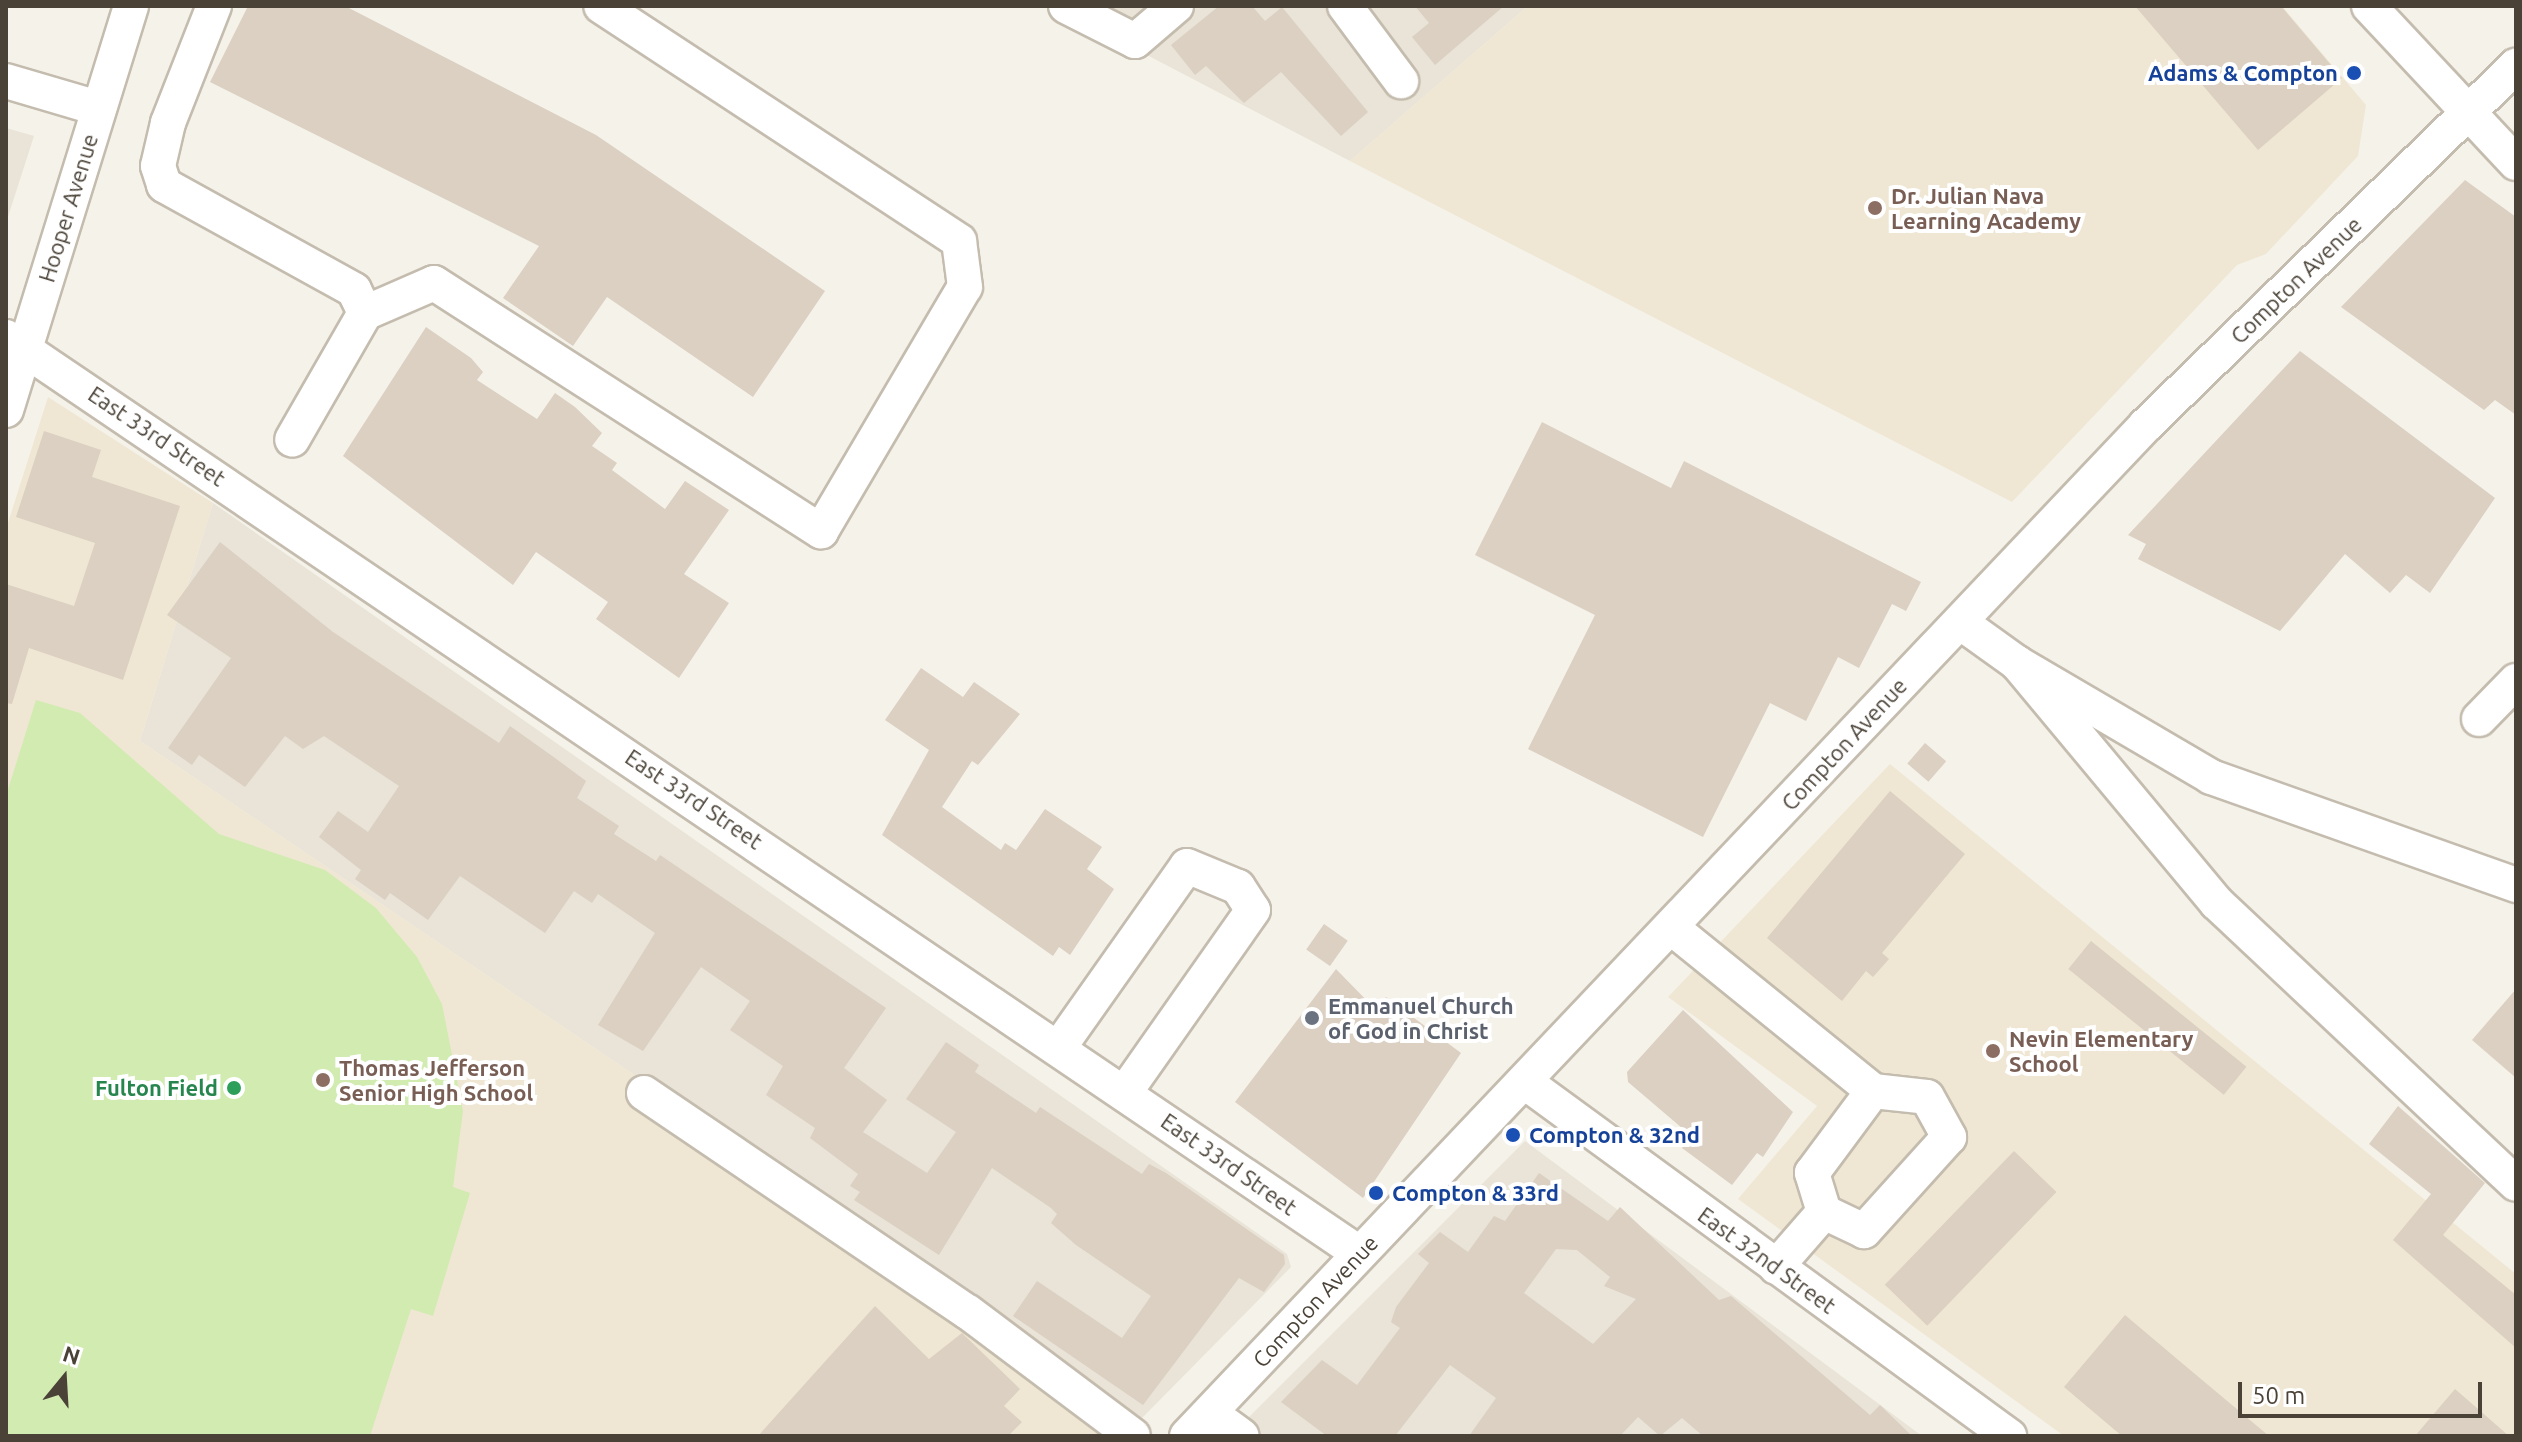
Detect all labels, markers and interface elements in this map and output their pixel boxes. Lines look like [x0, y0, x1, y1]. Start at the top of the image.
place label: Adams & Compton [2148, 60, 2338, 86]
marker: Adams & Compton [2345, 64, 2363, 82]
street label: Hooper Avenue [33, 131, 103, 285]
place label: Dr. Julian Nava Learning Academy [1891, 182, 2081, 234]
marker: Dr. Julian Nava Learning Academy [1866, 199, 1884, 217]
street label: Compton Avenue [2225, 211, 2367, 349]
street label: East 33rd Street [84, 381, 230, 491]
street label: Compton Avenue [1776, 672, 1912, 816]
street label: East 33rd Street [621, 744, 767, 854]
place label: Emmanuel Church of God in Christ [1328, 992, 1514, 1044]
marker: Emmanuel Church of God in Christ [1303, 1009, 1321, 1027]
place label: Nevin Elementary School [2009, 1025, 2193, 1076]
marker: Nevin Elementary School [1984, 1042, 2002, 1060]
place label: Thomas Jefferson Senior High School [339, 1054, 533, 1106]
marker: Thomas Jefferson Senior High School [314, 1071, 332, 1089]
place label: Fulton Field [95, 1075, 218, 1101]
marker: Fulton Field [225, 1079, 243, 1097]
street label: East 33rd Street [1156, 1107, 1302, 1221]
place label: Compton & 32nd [1529, 1122, 1700, 1148]
marker: Compton & 32nd [1504, 1126, 1522, 1144]
place label: Compton & 33rd [1392, 1180, 1559, 1206]
marker: Compton & 33rd [1367, 1184, 1385, 1202]
street label: East 32nd Street [1693, 1201, 1841, 1319]
street label: Compton Avenue [1247, 1229, 1383, 1373]
north arrow [24, 1338, 104, 1418]
text: N [60, 1340, 83, 1369]
scale bar [2242, 1366, 2486, 1416]
text: 50 m [2252, 1382, 2305, 1409]

